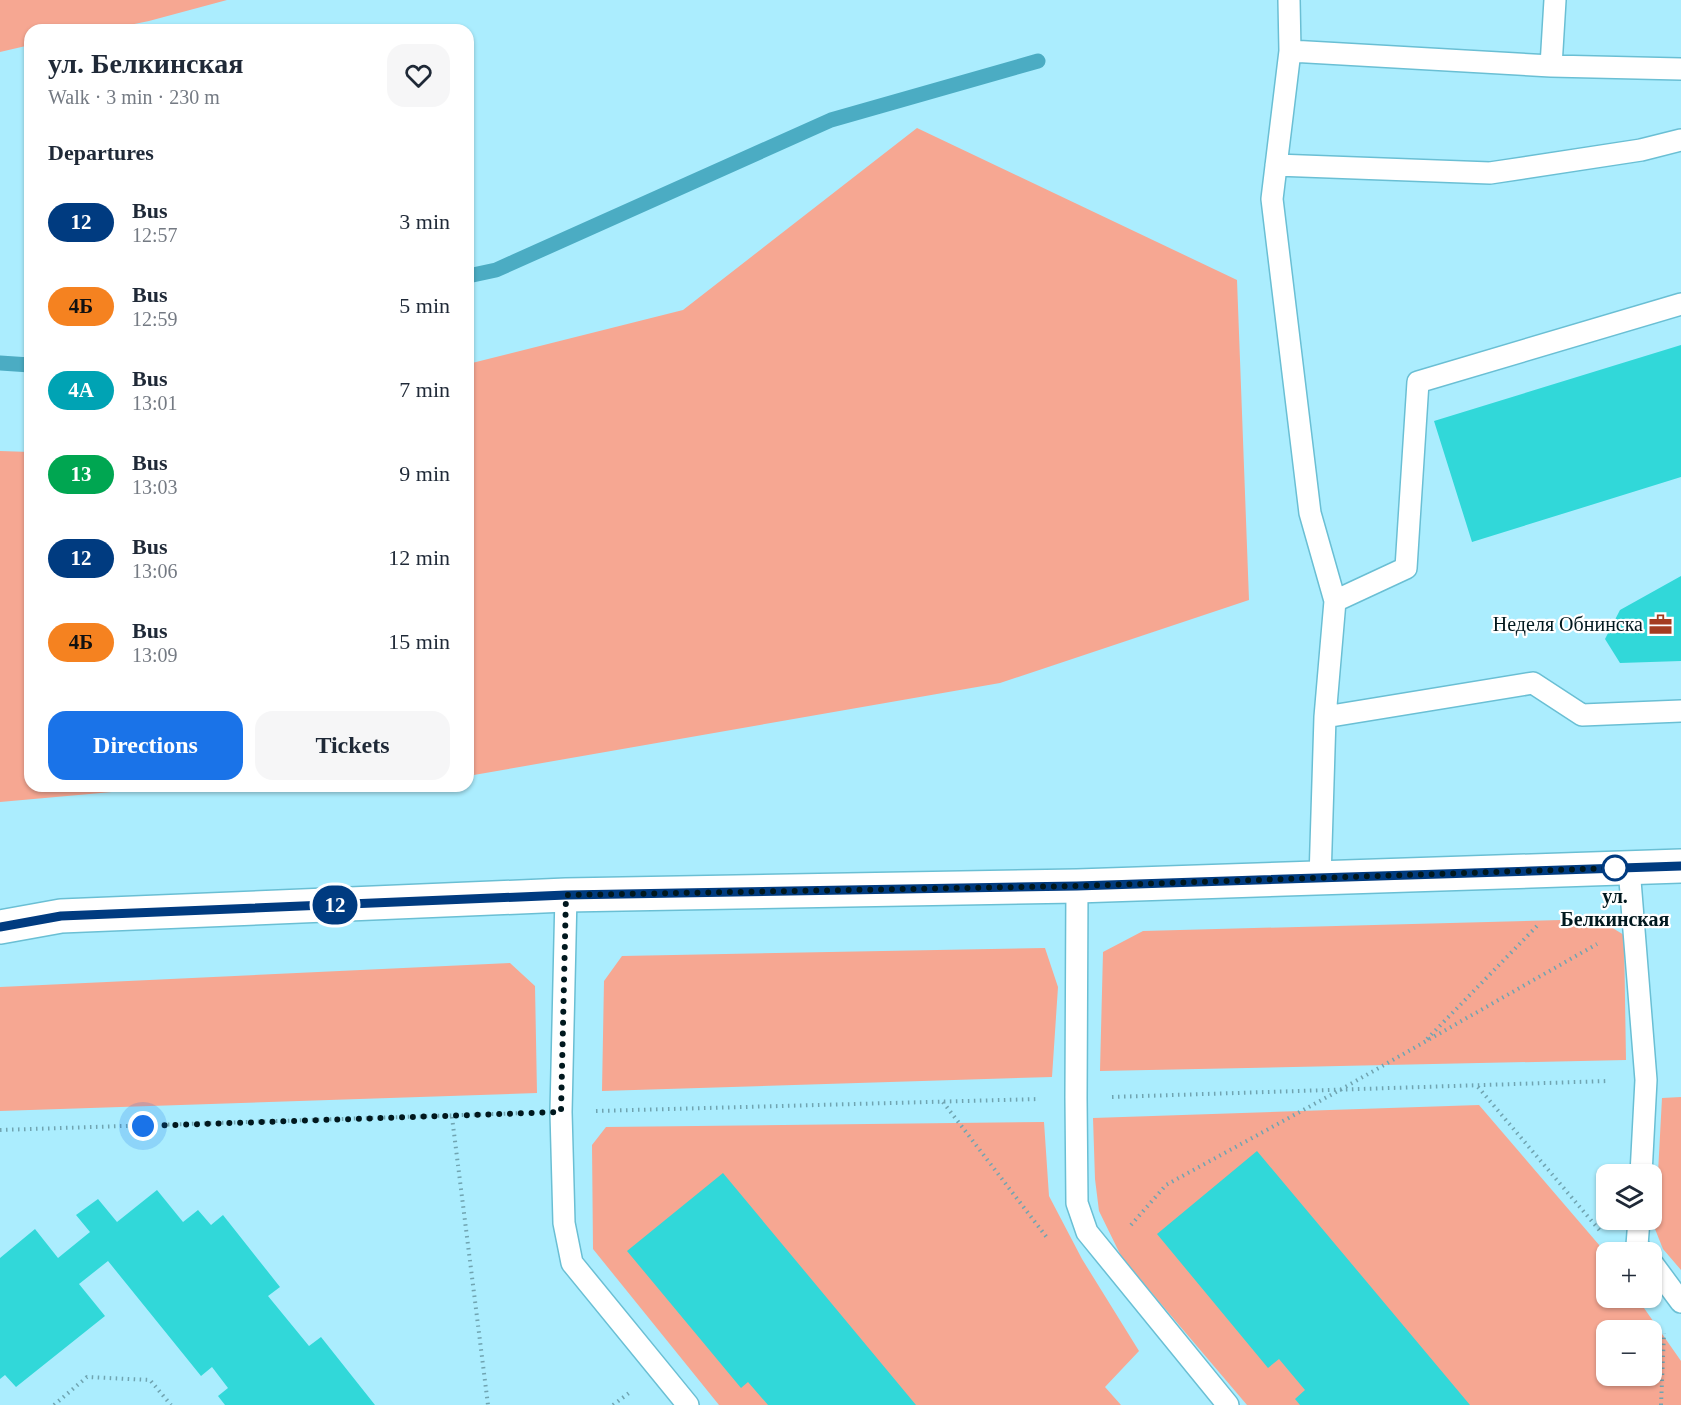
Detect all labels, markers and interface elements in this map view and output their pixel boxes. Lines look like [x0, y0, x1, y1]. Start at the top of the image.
button: heart [387, 44, 450, 107]
text: ул. Белкинская [48, 48, 243, 79]
text: Walk · 3 min · 230 m [48, 86, 220, 108]
text: Departures [48, 140, 154, 165]
text: Bus [132, 198, 167, 223]
text: 3 min [399, 209, 450, 234]
text: 12 [71, 210, 92, 234]
text: 12:57 [132, 224, 178, 246]
text: Bus [132, 282, 167, 307]
text: 5 min [399, 293, 450, 318]
text: 4Б [69, 294, 93, 318]
text: 12:59 [132, 308, 178, 330]
text: Bus [132, 366, 167, 391]
text: 7 min [399, 377, 450, 402]
text: 4А [68, 378, 94, 402]
text: 13:01 [132, 392, 178, 414]
text: Bus [132, 450, 167, 475]
text: 9 min [399, 461, 450, 486]
text: 13 [71, 462, 92, 486]
text: 13:03 [132, 476, 178, 498]
text: Bus [132, 534, 167, 559]
text: 12 min [388, 545, 450, 570]
text: 12 [71, 546, 92, 570]
text: 13:06 [132, 560, 178, 582]
office icon: Неделя Обнинска [1648, 611, 1674, 637]
place label: Неделя Обнинска [1493, 613, 1643, 636]
text: Bus [132, 618, 167, 643]
text: 15 min [388, 629, 450, 654]
text: 4Б [69, 630, 93, 654]
text: 13:09 [132, 644, 178, 666]
button: Directions [48, 711, 243, 780]
button: Tickets [255, 711, 450, 780]
marker: ул. Белкинская [1602, 855, 1628, 881]
place label: ул. Белкинская [1561, 885, 1670, 930]
line badge: 12 [308, 886, 362, 924]
text: 12 [325, 893, 346, 917]
your location [128, 1111, 158, 1141]
map controls [1596, 1164, 1662, 1386]
button: layers [1596, 1164, 1662, 1230]
button: + [1596, 1242, 1662, 1308]
button: − [1596, 1320, 1662, 1386]

